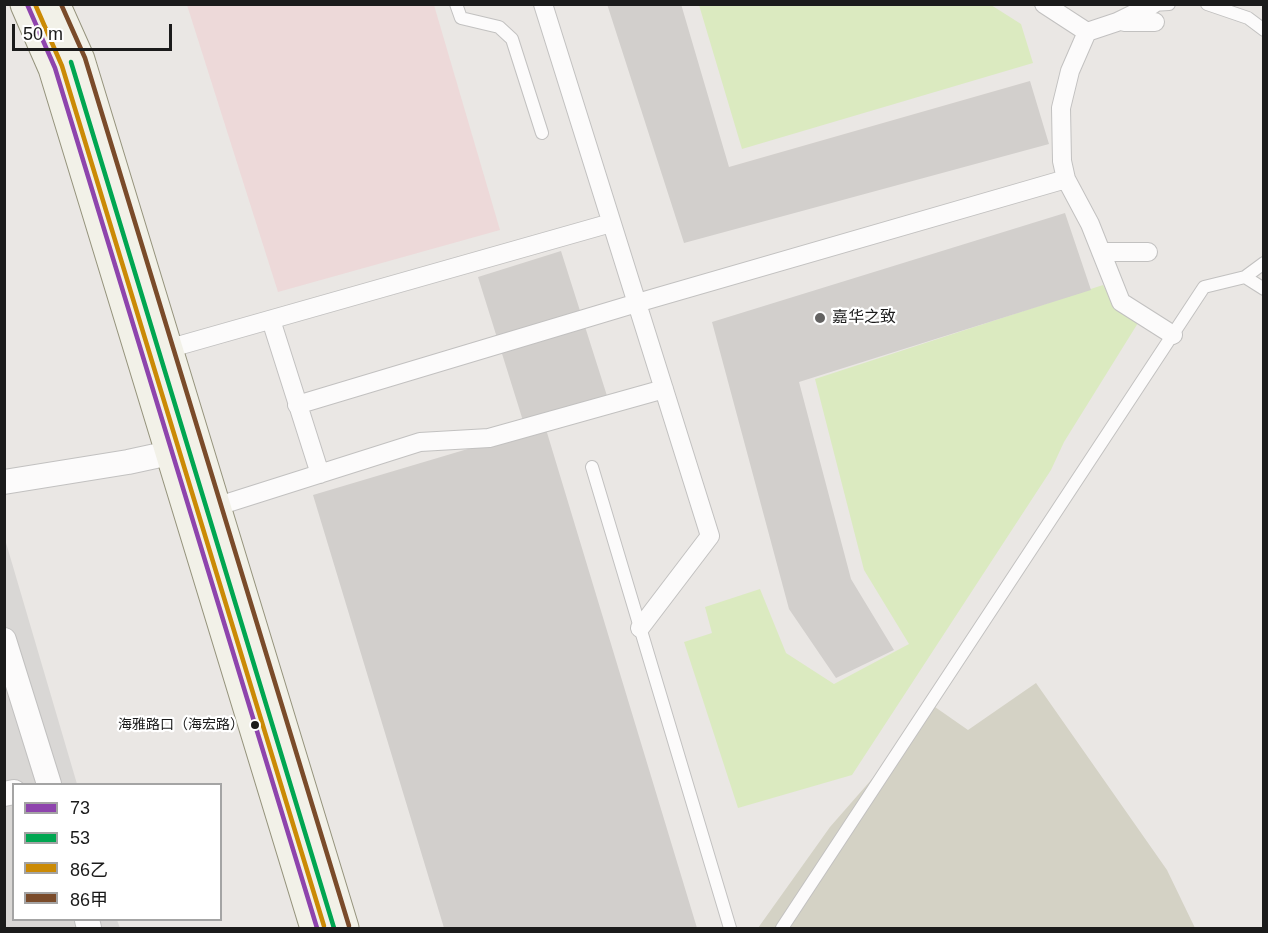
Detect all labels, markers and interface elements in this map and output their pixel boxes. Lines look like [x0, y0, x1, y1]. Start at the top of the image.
scale bar [15, 12, 176, 50]
text: 50 m [23, 24, 63, 44]
place label: 嘉华之致 [832, 308, 896, 328]
marker: 嘉华之致 [813, 311, 827, 325]
place label: 海雅路口（海宏路） [118, 717, 244, 733]
marker: 海雅路口（海宏路） [249, 719, 261, 731]
legend [12, 783, 222, 921]
text: 73 [70, 798, 90, 818]
text: 53 [70, 828, 90, 848]
text: 86乙 [70, 860, 108, 880]
text: 86甲 [70, 890, 108, 910]

